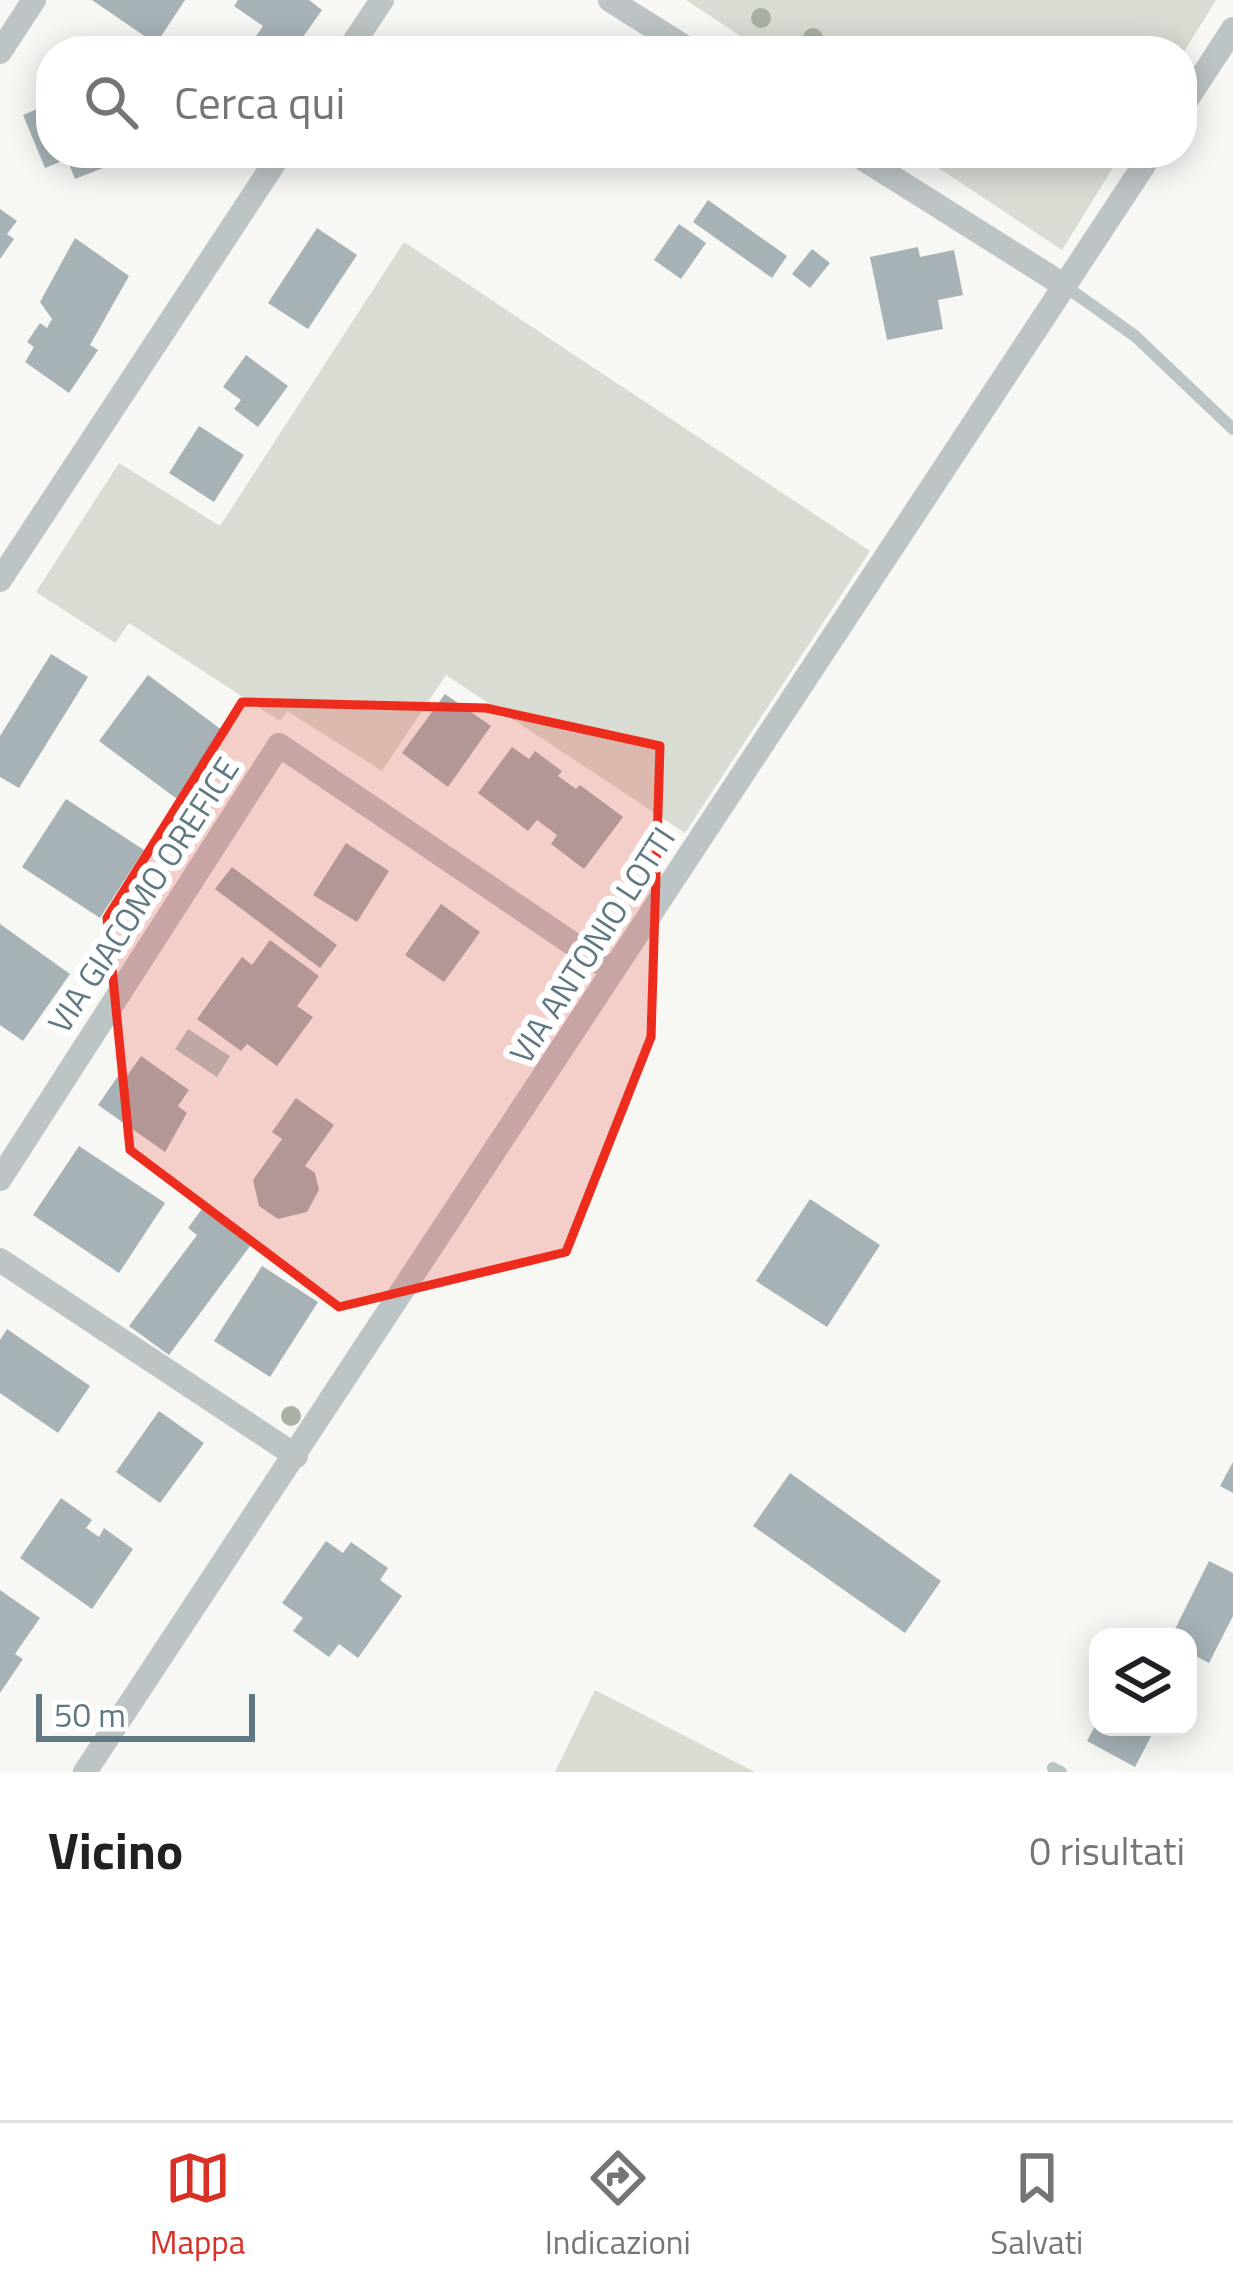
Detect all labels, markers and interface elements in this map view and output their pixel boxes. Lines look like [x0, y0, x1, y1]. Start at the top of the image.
search box [36, 36, 1197, 168]
text: Cerca qui [174, 68, 345, 136]
icon: search [78, 69, 144, 135]
street label: VIA GIACOMO OREFICE [35, 747, 251, 1043]
street label: VIA ANTONIO LOTTI [497, 817, 687, 1073]
map controls [1089, 1628, 1197, 1736]
button: layers [1089, 1628, 1197, 1736]
scale bar [36, 1688, 255, 1741]
text: 50 m [54, 1690, 126, 1740]
text: Vicino [48, 1811, 183, 1889]
text: 0 risultati [1029, 1821, 1185, 1880]
tab: Mappa [150, 2145, 245, 2267]
tab: Indicazioni [545, 2145, 691, 2267]
tab: Salvati [990, 2145, 1083, 2267]

